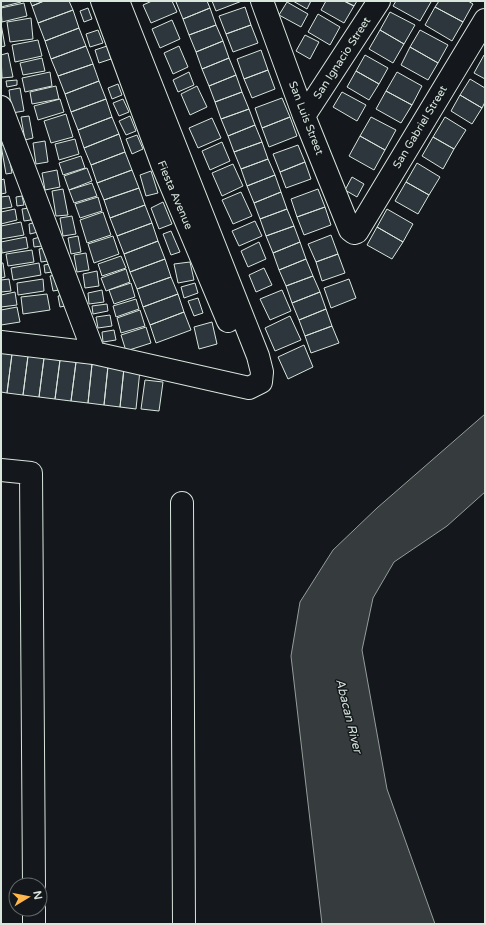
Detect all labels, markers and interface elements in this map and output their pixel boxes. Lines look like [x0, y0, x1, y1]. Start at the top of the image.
street label: San Ignacio Street [311, 15, 373, 101]
street label: San Luis Street [286, 79, 326, 157]
street label: San Gabriel Street [390, 83, 450, 171]
street label: Fiesta Avenue [155, 159, 195, 231]
water label: Abacan River [333, 677, 365, 756]
north arrow [8, 877, 48, 917]
text: N [30, 890, 45, 901]

